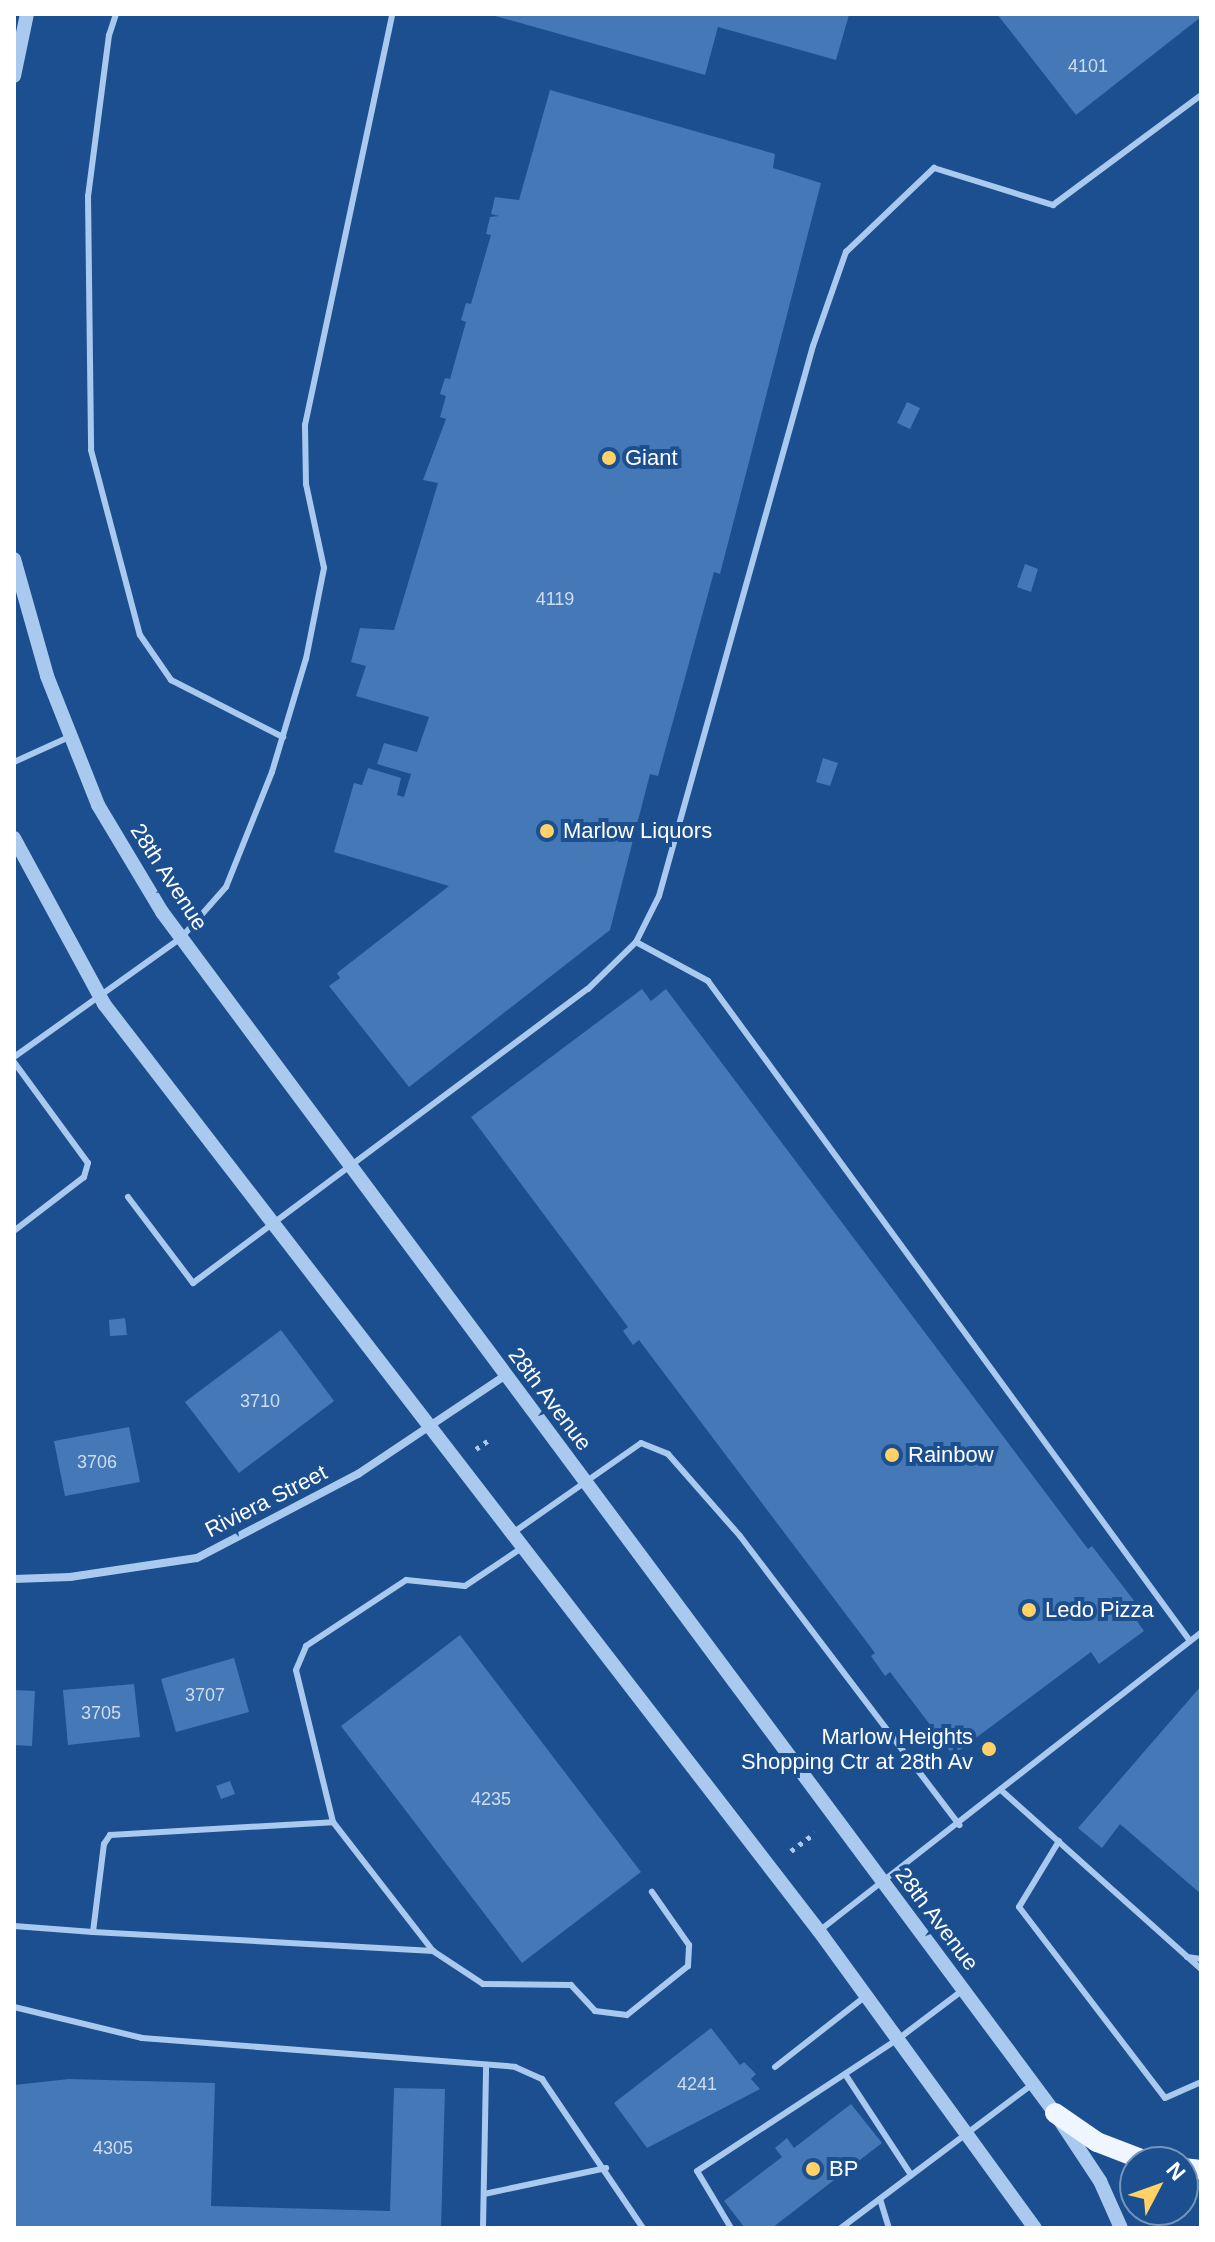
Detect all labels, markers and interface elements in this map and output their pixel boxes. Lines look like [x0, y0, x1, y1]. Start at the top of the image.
house number: 4101 [1068, 55, 1108, 77]
place label: Giant [625, 445, 678, 471]
marker: Giant [600, 449, 618, 467]
house number: 4119 [536, 588, 574, 610]
street label: 28th Avenue [124, 818, 214, 936]
place label: Marlow Liquors [563, 818, 712, 844]
marker: Marlow Liquors [538, 822, 556, 840]
street label: 28th Avenue [502, 1342, 598, 1456]
house number: 3710 [240, 1390, 280, 1412]
place label: Rainbow [908, 1442, 994, 1468]
marker: Rainbow [883, 1446, 901, 1464]
house number: 3706 [77, 1451, 117, 1473]
street label: Riviera Street [201, 1459, 331, 1543]
place label: Ledo Pizza [1045, 1597, 1154, 1623]
marker: Ledo Pizza [1020, 1601, 1038, 1619]
house number: 3707 [185, 1684, 225, 1706]
house number: 3705 [81, 1702, 121, 1724]
place label: Marlow Heights Shopping Ctr at 28th Av [740, 1723, 973, 1774]
marker: Marlow Heights Shopping Ctr at 28th Av [980, 1740, 998, 1758]
house number: 4235 [471, 1788, 511, 1810]
street label: 28th Avenue [889, 1862, 985, 1976]
house number: 4241 [677, 2073, 717, 2095]
house number: 4305 [93, 2137, 133, 2159]
north arrow [1119, 2146, 1199, 2226]
place label: BP [829, 2156, 858, 2182]
text: N [1161, 2157, 1191, 2185]
marker: BP [804, 2160, 822, 2178]

